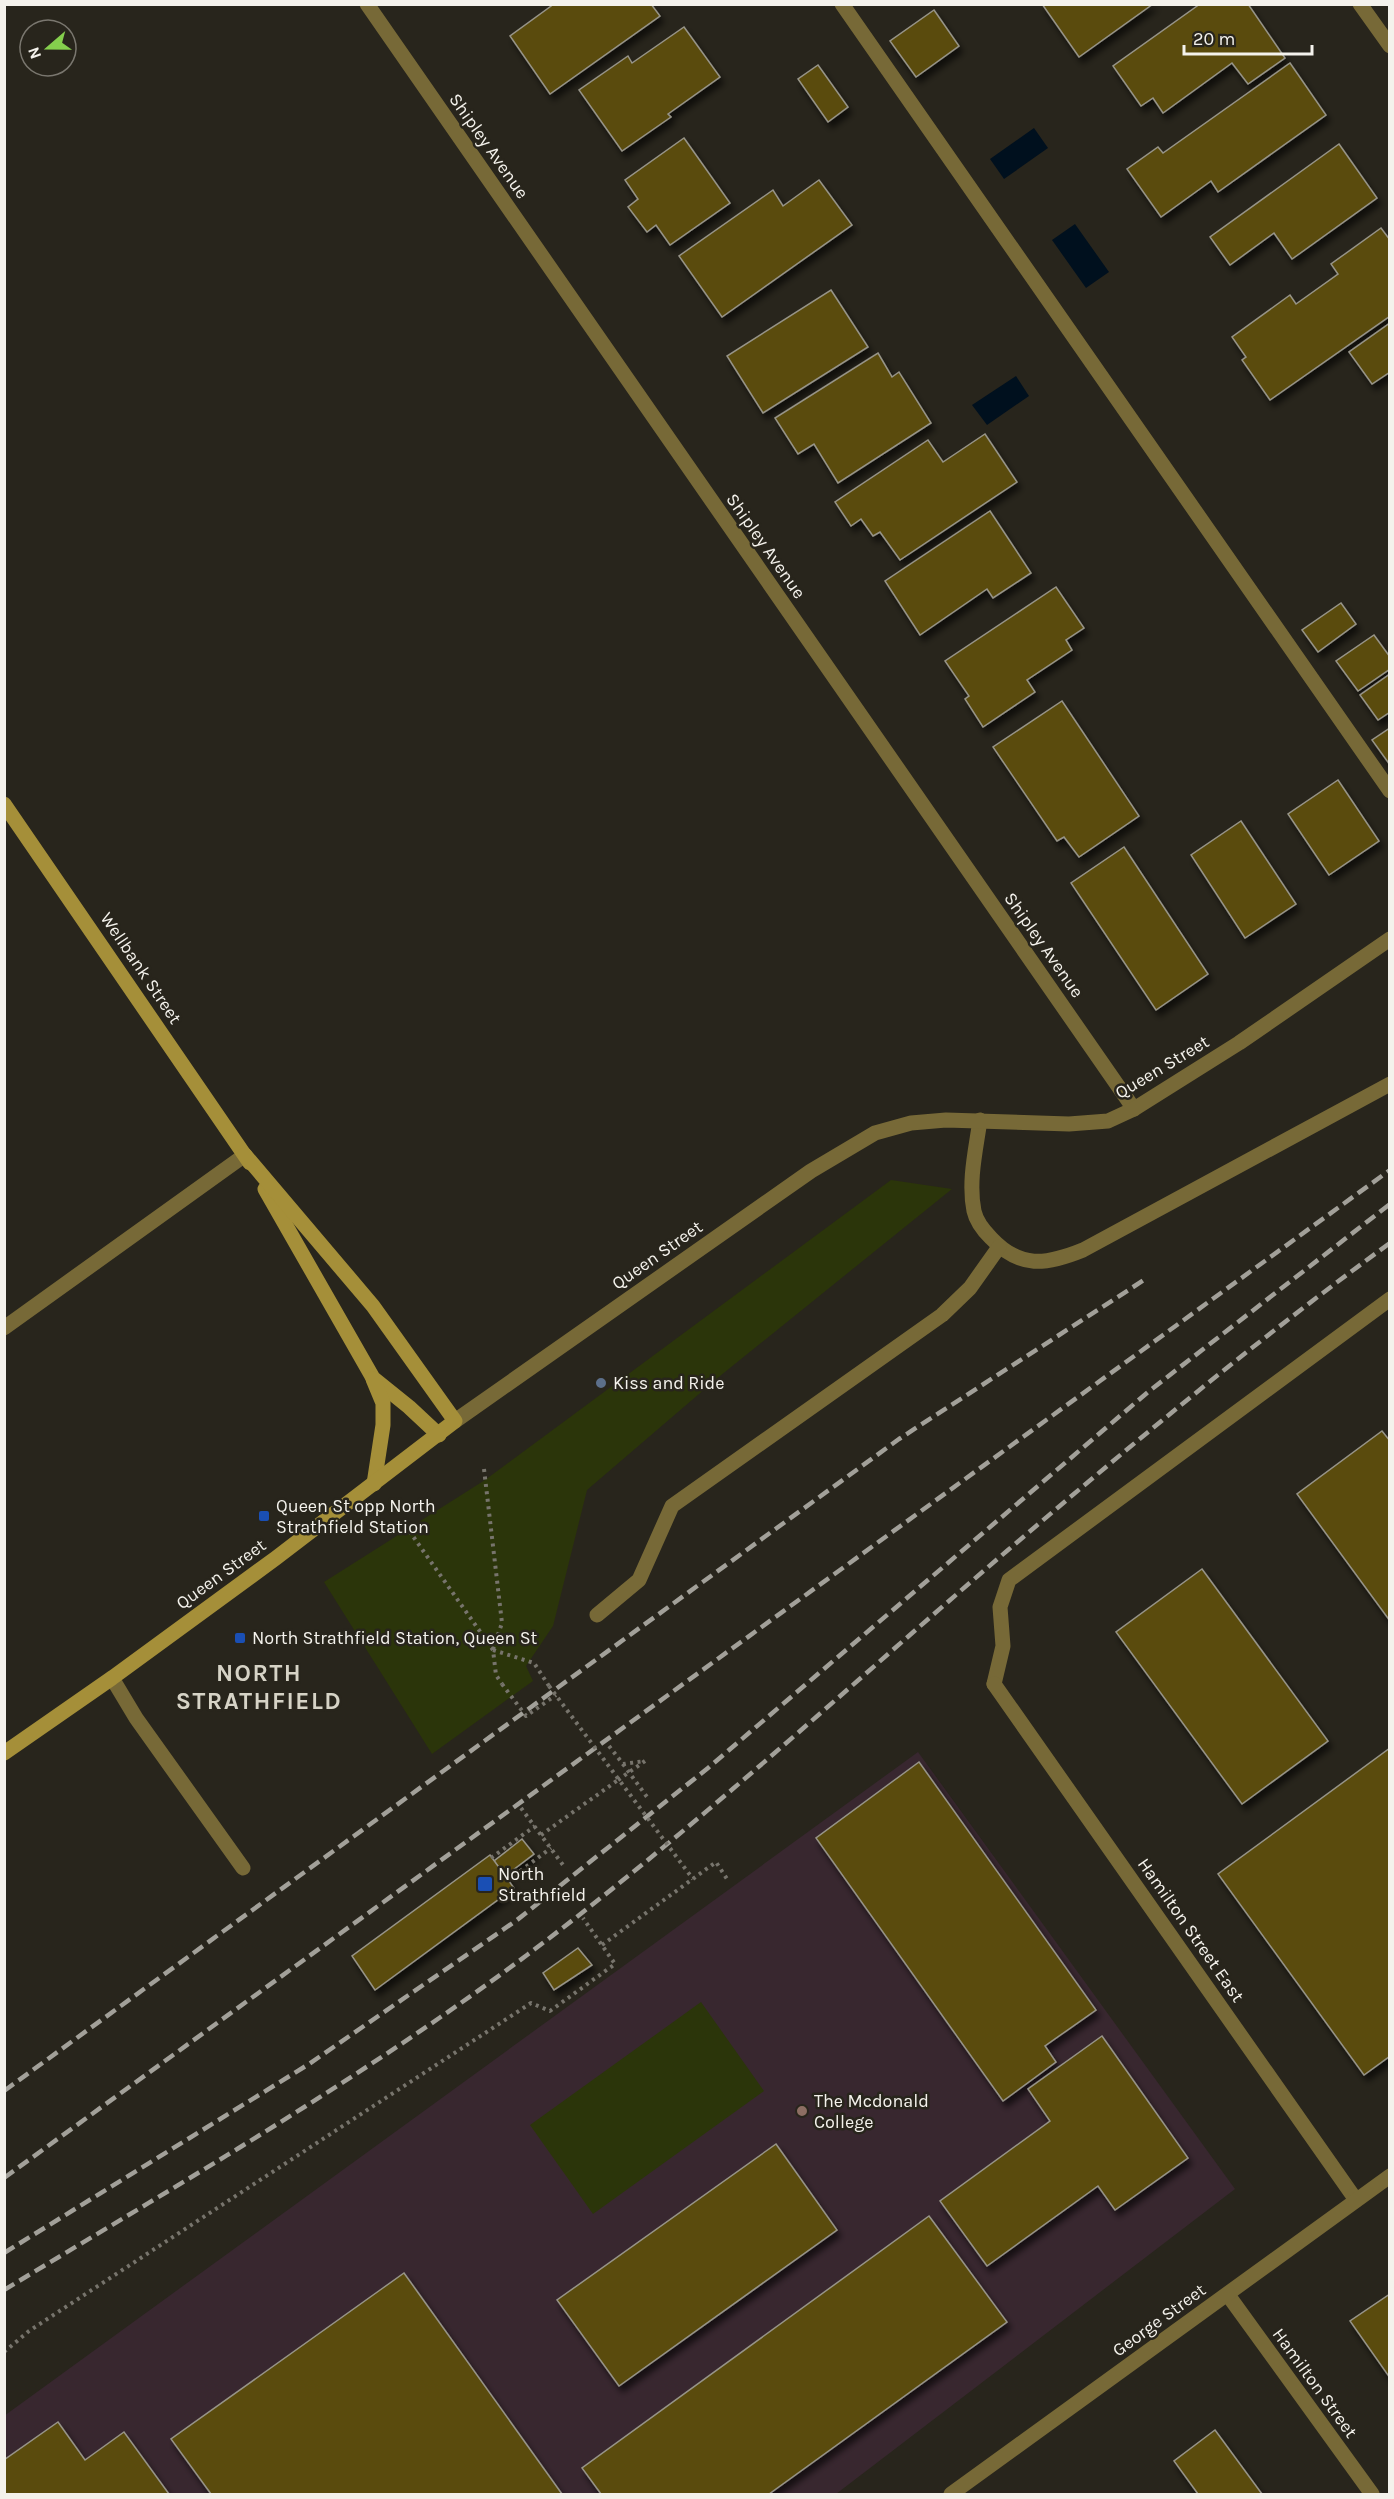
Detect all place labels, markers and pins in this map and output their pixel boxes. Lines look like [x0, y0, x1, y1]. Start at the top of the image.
place label: Kiss and Ride [613, 1372, 725, 1394]
marker: Kiss and Ride [594, 1376, 608, 1390]
place label: Queen St opp North Strathfield Station [276, 1495, 436, 1538]
marker: Queen St opp North Strathfield Station [257, 1509, 271, 1523]
place label: North Strathfield Station, Queen St [252, 1627, 538, 1649]
marker: North Strathfield Station, Queen St [233, 1631, 247, 1645]
place label: North Strathfield [498, 1863, 586, 1906]
marker: North Strathfield [476, 1875, 494, 1893]
place label: The Mcdonald College [814, 2090, 929, 2133]
marker: The Mcdonald College [795, 2104, 809, 2118]

